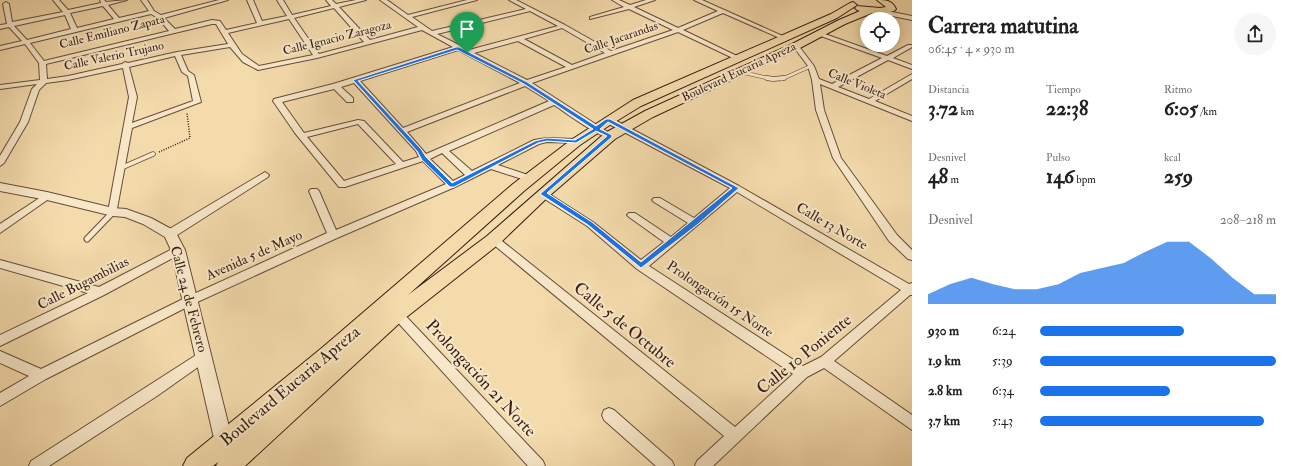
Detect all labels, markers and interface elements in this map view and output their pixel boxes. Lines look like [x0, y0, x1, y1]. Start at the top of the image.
street label: Calle Emiliano Zapata [58, 11, 167, 52]
pin [450, 12, 484, 53]
map controls [860, 12, 900, 52]
button: locate [860, 12, 900, 52]
text: Carrera matutina [928, 12, 1078, 40]
button: share [1234, 13, 1276, 55]
street label: Calle Ignacio Zaragoza [281, 17, 394, 59]
icon: arrive [456, 18, 478, 40]
street label: Calle Jacarandas [582, 18, 660, 58]
street label: Calle Valerio Trujano [63, 38, 165, 74]
street label: Boulevard Eucaria Apreza [679, 38, 799, 105]
text: 06:45 · 4 × 930 m [928, 41, 1015, 57]
street label: Calle Violeta [826, 66, 889, 103]
text: Distancia [928, 83, 969, 96]
text: Tiempo [1046, 83, 1081, 96]
text: Ritmo [1164, 83, 1192, 96]
text: 3.72 [928, 96, 958, 121]
text: 22:38 [1046, 96, 1088, 121]
text: 6:05 [1164, 96, 1198, 121]
text: km [958, 105, 974, 118]
text: /km [1198, 105, 1217, 118]
text: Desnivel [928, 151, 966, 164]
text: Pulso [1046, 151, 1070, 164]
text: kcal [1164, 151, 1181, 164]
text: 48 [928, 164, 948, 189]
text: 146 [1046, 164, 1074, 189]
text: 259 [1164, 164, 1193, 189]
text: m [948, 173, 959, 186]
text: bpm [1074, 173, 1096, 186]
street label: Calle 13 Norte [793, 199, 871, 253]
text: Desnivel [928, 212, 973, 228]
text: 208–218 m [1220, 212, 1276, 228]
street label: Avenida 5 de Mayo [202, 226, 305, 285]
street label: Calle 24 de Febrero [167, 244, 211, 354]
street label: Calle Bugambilias [35, 253, 132, 313]
street label: Prolongación 15 Norte [663, 257, 777, 341]
street label: Calle 5 de Octubre [570, 277, 680, 373]
street label: Calle 10 Poniente [752, 309, 856, 399]
street label: Prolongación 21 Norte [421, 315, 541, 441]
street label: Boulevard Eucaria Apreza [216, 321, 366, 451]
text: 930 m [928, 323, 959, 339]
text: 6:24 [992, 323, 1015, 339]
text: 1.9 km [928, 353, 961, 369]
text: 5:39 [992, 353, 1013, 369]
text: 2.8 km [928, 383, 962, 399]
text: 6:34 [992, 383, 1014, 399]
text: 3.7 km [928, 413, 960, 429]
text: 5:43 [992, 413, 1013, 429]

